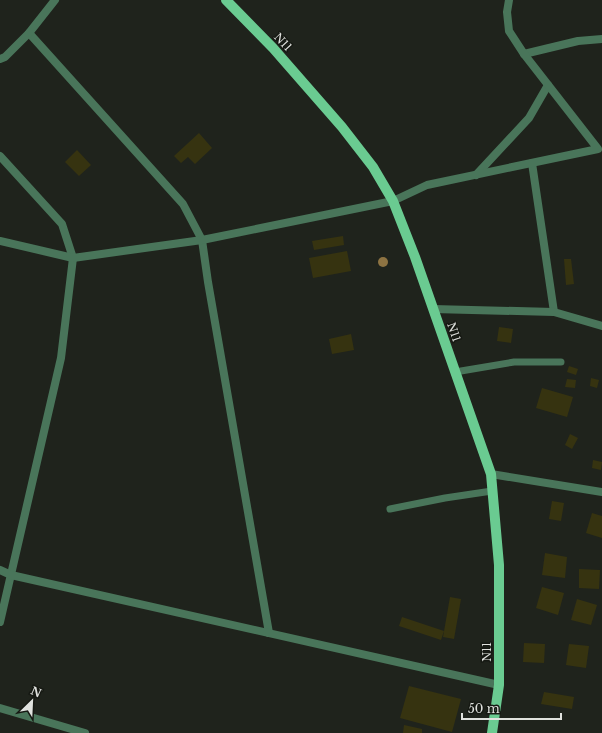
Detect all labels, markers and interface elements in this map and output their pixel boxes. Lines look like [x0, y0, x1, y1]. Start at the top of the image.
street label: N11 [271, 30, 295, 54]
street label: N11 [444, 320, 464, 344]
street label: N11 [480, 642, 494, 662]
north arrow [12, 681, 52, 721]
text: N [28, 683, 44, 701]
scale bar [462, 695, 561, 721]
text: 50 m [468, 701, 500, 716]

